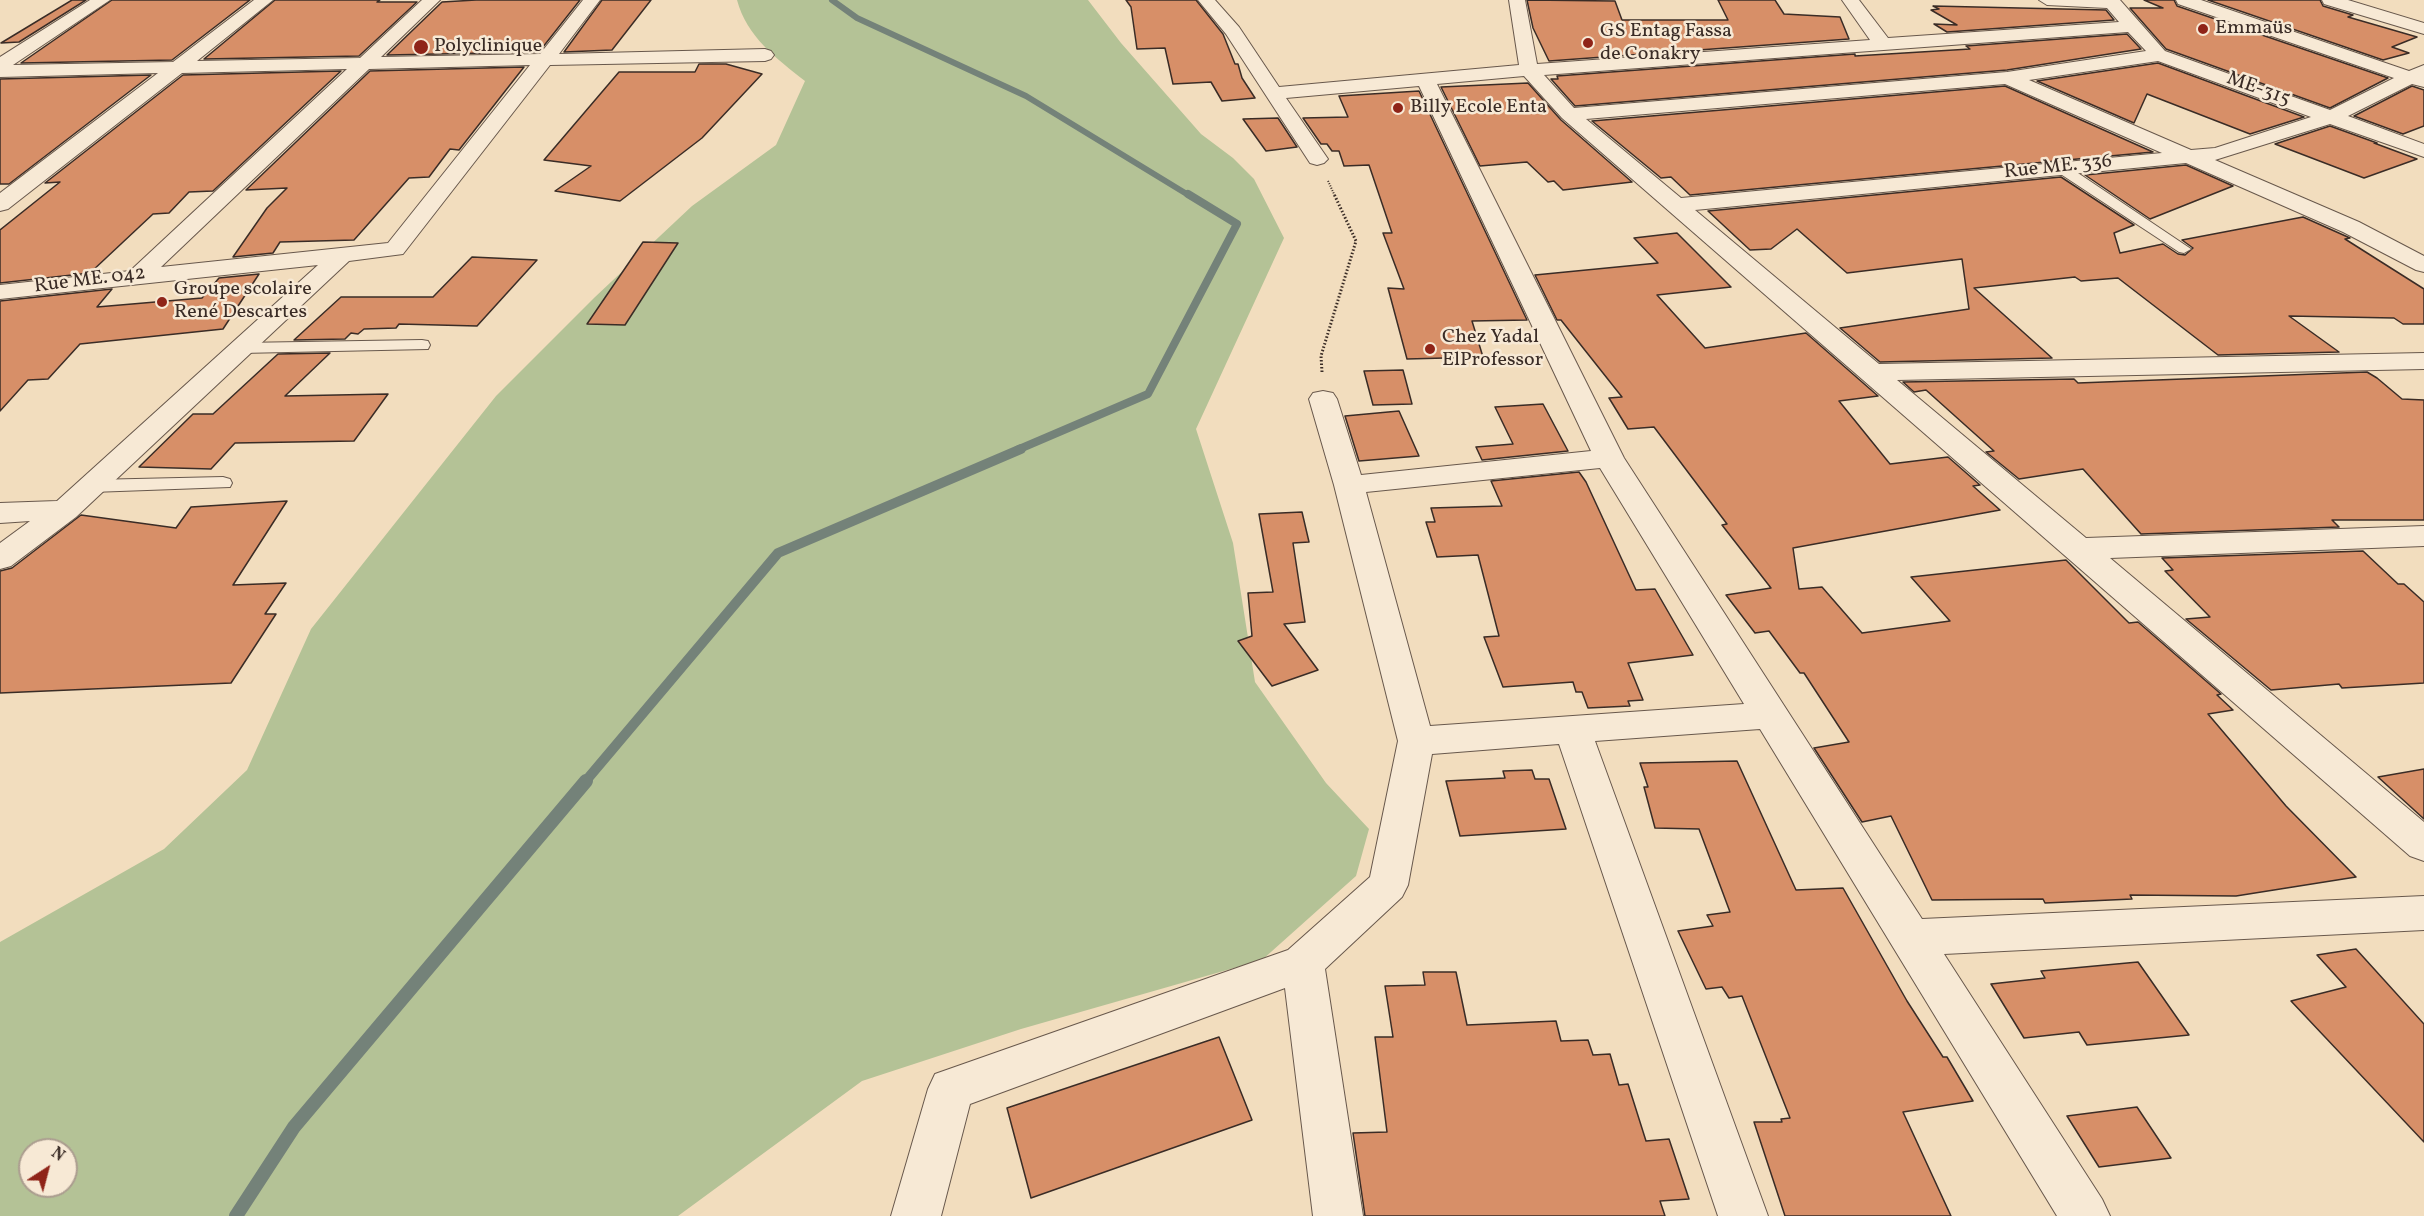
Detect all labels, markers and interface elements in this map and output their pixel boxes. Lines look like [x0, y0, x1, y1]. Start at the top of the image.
place label: Emmaüs [2215, 17, 2292, 41]
place label: GS Entag Fassa de Conakry [1600, 20, 1732, 67]
marker: Emmaüs [2196, 22, 2210, 36]
place label: Polyclinique [434, 35, 542, 59]
marker: GS Entag Fassa de Conakry [1581, 36, 1595, 50]
marker: Polyclinique [412, 38, 430, 56]
street label: ME-315 [2223, 67, 2293, 113]
place label: Billy Ecole Enta [1410, 96, 1547, 120]
marker: Billy Ecole Enta [1391, 101, 1405, 115]
street label: Rue ME. 336 [2003, 150, 2113, 186]
street label: Rue ME. 042 [33, 262, 147, 300]
place label: Groupe scolaire René Descartes [174, 278, 312, 325]
marker: Groupe scolaire René Descartes [155, 295, 169, 309]
place label: Chez Yadal ElProfessor [1442, 326, 1543, 373]
marker: Chez Yadal ElProfessor [1423, 342, 1437, 356]
north arrow [18, 1138, 78, 1198]
text: N [46, 1143, 69, 1167]

